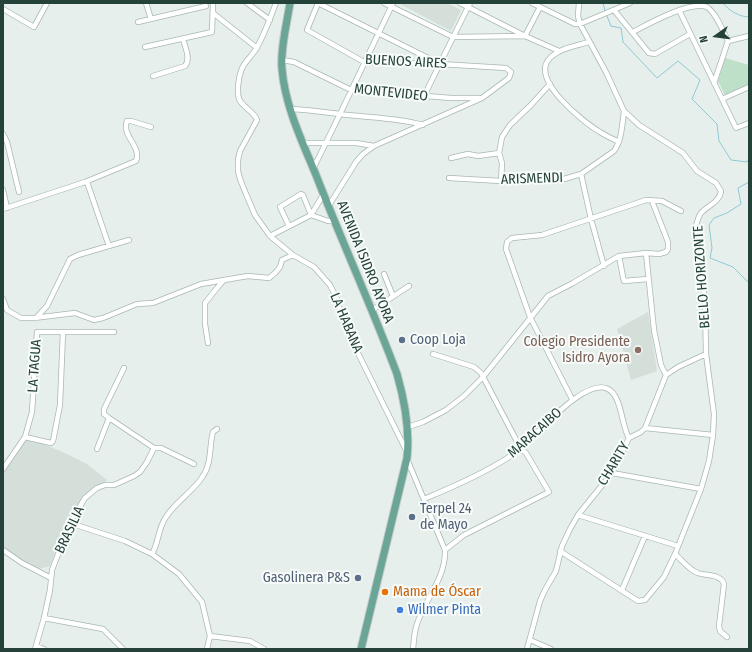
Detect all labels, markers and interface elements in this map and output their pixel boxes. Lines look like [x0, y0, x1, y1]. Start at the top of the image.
north arrow [696, 16, 736, 56]
text: N [697, 34, 711, 44]
street label: BUENOS AIRES [365, 51, 447, 73]
street label: MONTEVIDEO [353, 81, 429, 105]
street label: ARISMENDI [501, 170, 563, 188]
street label: AVENIDA ISIDRO AYORA [333, 198, 397, 326]
street label: BELLO HORIZONTE [690, 225, 714, 329]
street label: LA HABANA [326, 290, 366, 356]
place label: Coop Loja [410, 332, 466, 348]
place label: Colegio Presidente Isidro Ayora [523, 334, 630, 366]
marker: Coop Loja [397, 335, 407, 345]
street label: LA TAGUA [25, 339, 45, 393]
marker: Colegio Presidente Isidro Ayora [633, 345, 643, 355]
street label: MARACAIBO [505, 404, 565, 462]
street label: CHARITY [595, 439, 633, 489]
place label: Terpel 24 de Mayo [420, 501, 472, 534]
street label: BRASILIA [52, 504, 88, 556]
marker: Terpel 24 de Mayo [407, 512, 417, 522]
place label: Gasolinera P&S [263, 570, 350, 586]
marker: Gasolinera P&S [353, 573, 363, 583]
place label: Mama de Óscar [393, 584, 481, 600]
marker: Mama de Óscar [380, 587, 390, 597]
place label: Wilmer Pinta [408, 602, 481, 618]
marker: Wilmer Pinta [395, 605, 405, 615]

